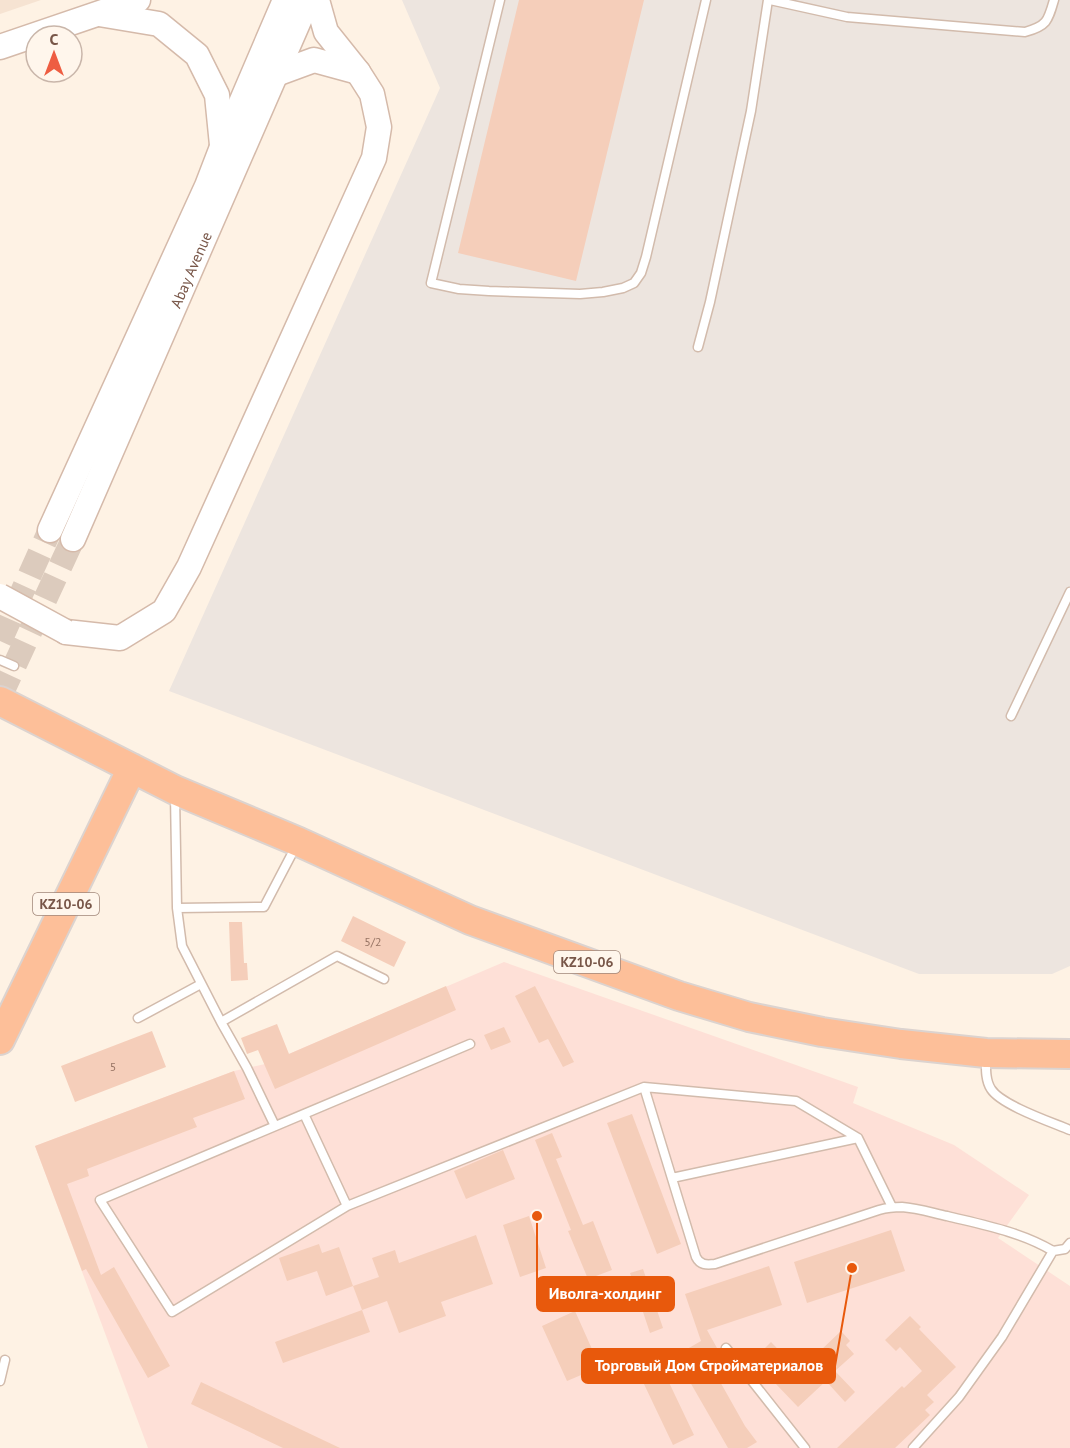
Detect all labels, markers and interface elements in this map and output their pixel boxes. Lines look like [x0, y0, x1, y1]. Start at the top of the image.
north arrow [24, 24, 84, 84]
text: С [50, 29, 59, 49]
street label: Abay Avenue [166, 228, 215, 311]
road number: KZ10-06 [33, 893, 99, 915]
house number: 5/2 [364, 934, 382, 949]
road number: KZ10-06 [554, 951, 620, 973]
house number: 5 [110, 1059, 116, 1074]
callout: Иволга-холдинг [537, 1277, 674, 1311]
text: Иволга-холдинг [549, 1283, 662, 1303]
callout: Торговый Дом Стройматериалов [582, 1349, 835, 1383]
text: Торговый Дом Стройматериалов [595, 1355, 823, 1375]

